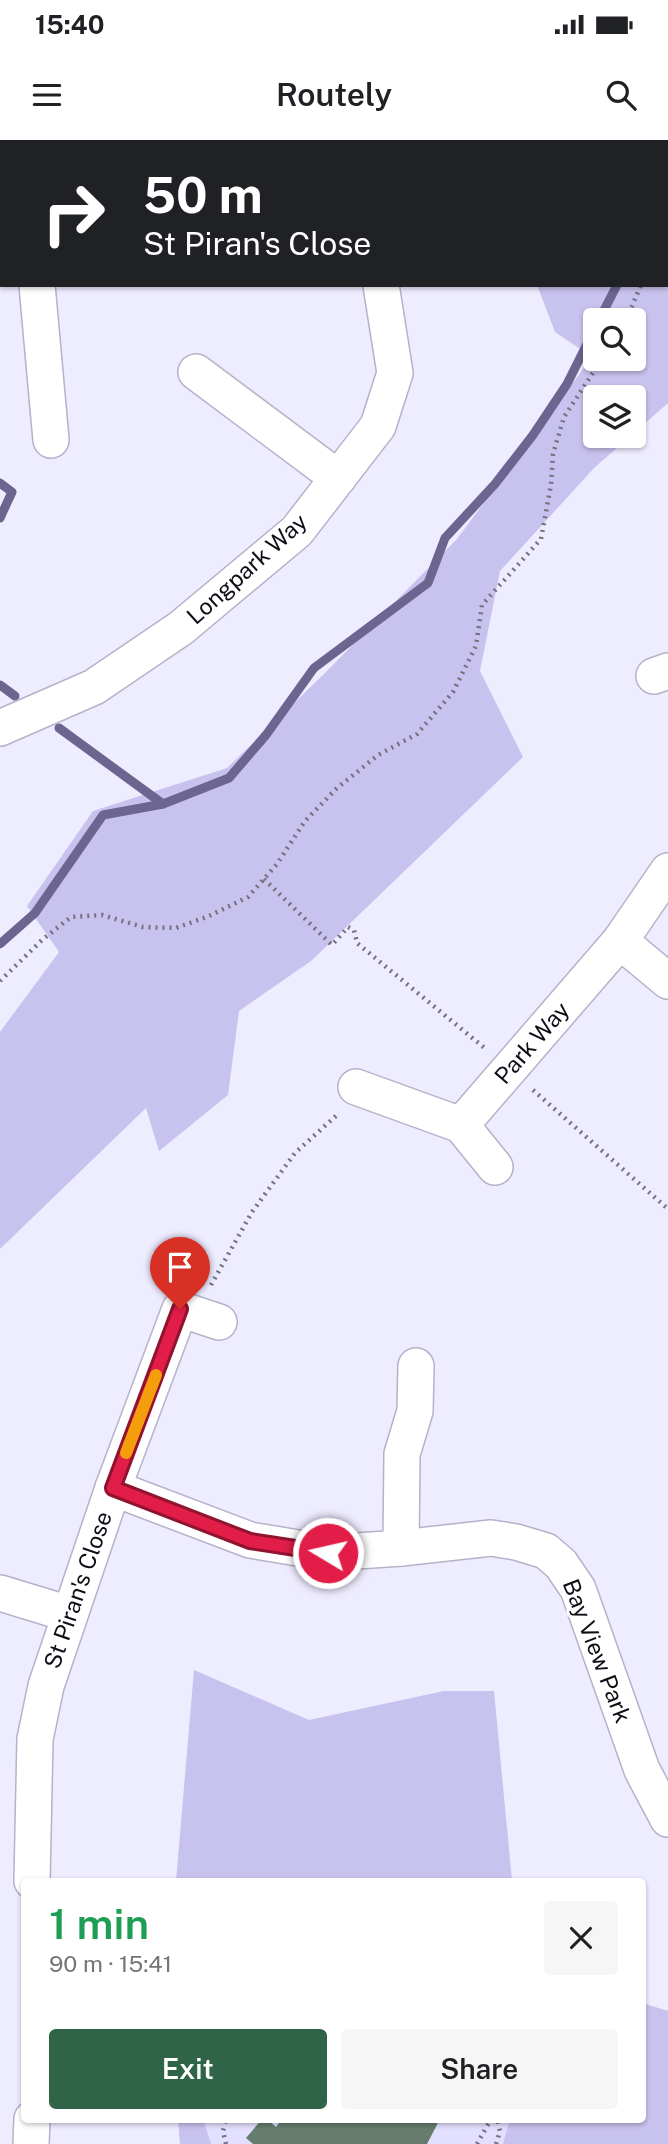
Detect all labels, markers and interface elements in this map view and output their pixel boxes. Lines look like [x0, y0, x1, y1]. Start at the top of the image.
text: 15:40 [35, 9, 104, 40]
icon: menu [28, 76, 66, 114]
text: Routely [276, 76, 392, 113]
icon: search [602, 76, 640, 114]
text: 50 m [143, 166, 263, 224]
icon: right [28, 168, 119, 259]
text: St Piran's Close [143, 225, 372, 262]
map controls [583, 308, 646, 448]
button: search [583, 308, 646, 371]
button: layers [583, 385, 646, 448]
street label: Longpark Way [181, 508, 312, 630]
street label: Park Way [489, 996, 575, 1089]
pin [150, 1237, 210, 1309]
icon: arrive [161, 1248, 199, 1286]
street label: St Piran's Close [38, 1508, 117, 1672]
position arrow [291, 1516, 365, 1590]
street label: Bay View Park [558, 1575, 637, 1726]
text: 1 min [49, 1899, 149, 1948]
button: close [544, 1901, 618, 1975]
text: 90 m · 15:41 [49, 1950, 172, 1977]
button: Exit [49, 2029, 327, 2109]
button: Share [341, 2029, 618, 2109]

